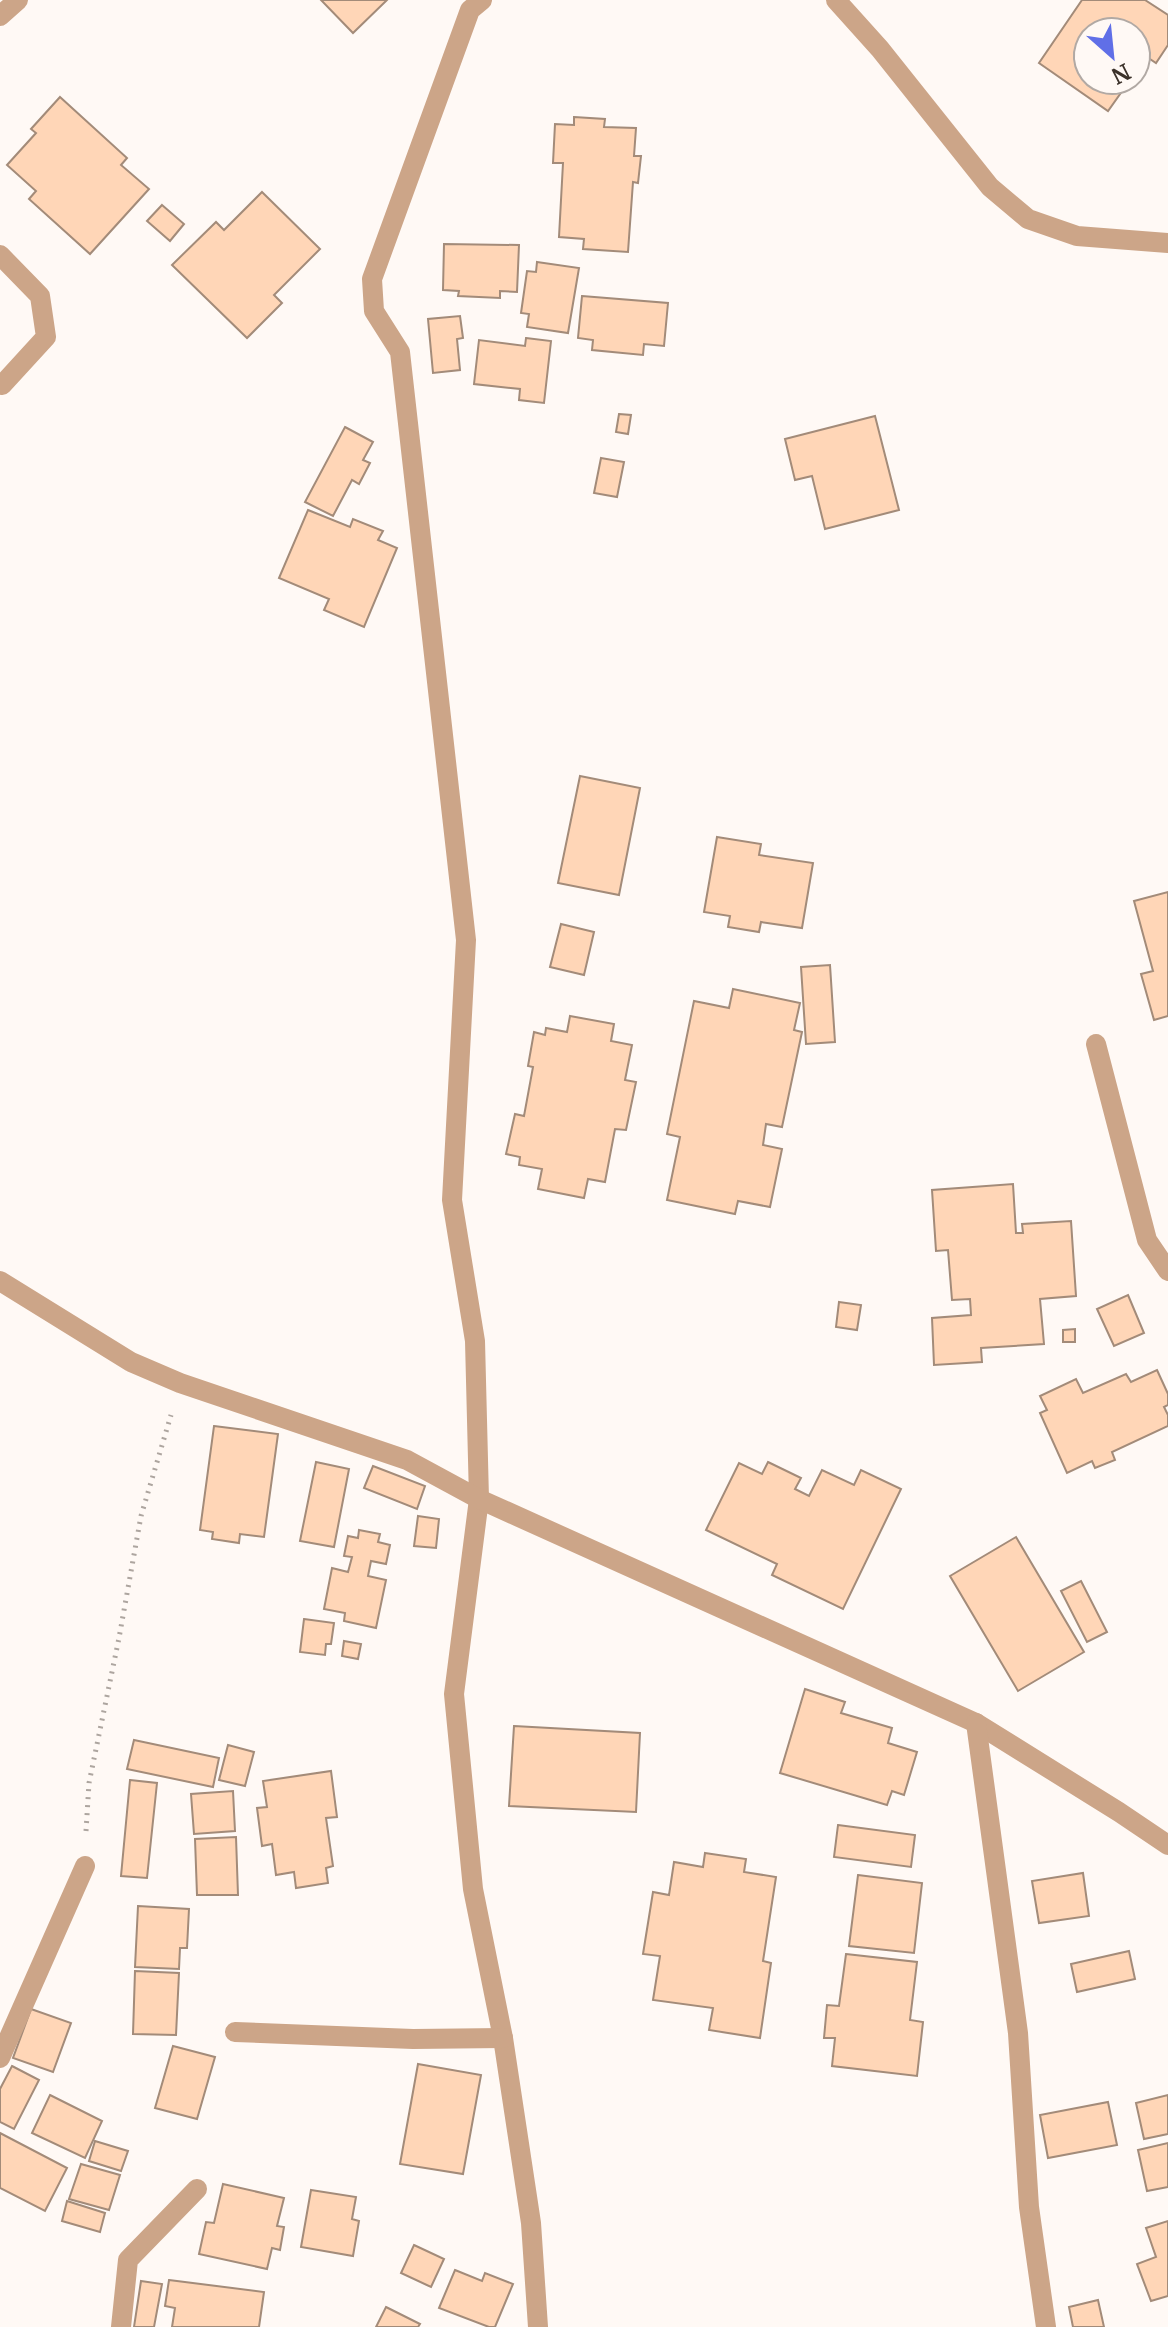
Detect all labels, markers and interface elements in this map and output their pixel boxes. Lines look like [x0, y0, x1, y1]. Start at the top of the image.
north arrow [1072, 16, 1152, 96]
text: N [1106, 57, 1135, 91]

